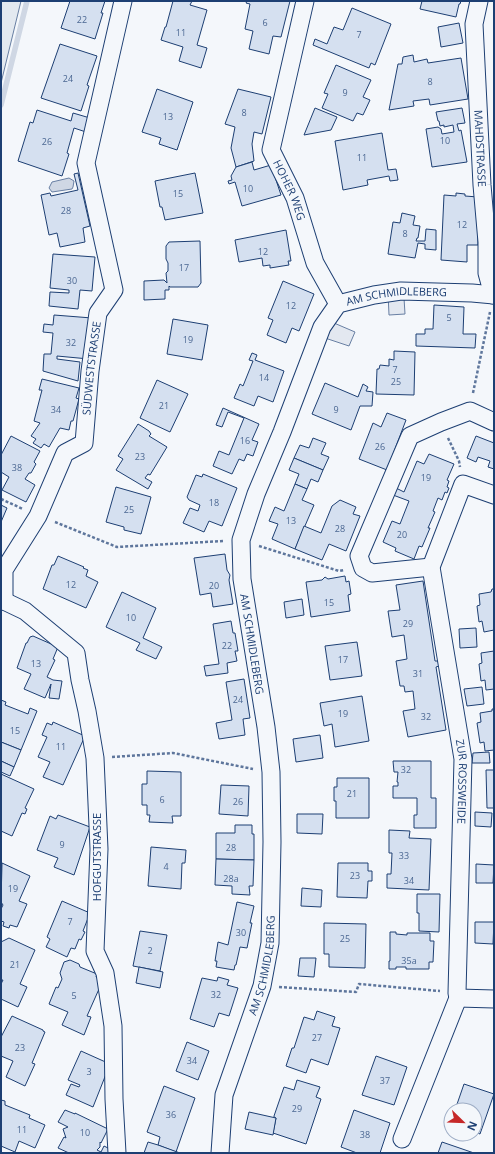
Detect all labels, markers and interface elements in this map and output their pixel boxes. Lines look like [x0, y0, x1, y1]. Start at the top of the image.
house number: 22 [77, 13, 87, 26]
house number: 6 [262, 16, 268, 29]
house number: 11 [176, 26, 186, 39]
house number: 7 [356, 28, 362, 41]
house number: 24 [63, 72, 73, 85]
house number: 8 [427, 75, 433, 88]
house number: 9 [342, 86, 348, 99]
house number: 8 [241, 106, 247, 119]
street label: MAHDSTRASSE [471, 109, 490, 187]
house number: 13 [163, 110, 173, 123]
house number: 10 [440, 134, 450, 147]
house number: 26 [42, 135, 52, 148]
house number: 11 [357, 151, 367, 164]
street label: HOHER WEG [270, 157, 309, 222]
house number: 10 [243, 182, 253, 195]
house number: 15 [173, 187, 183, 200]
house number: 28 [61, 204, 71, 217]
house number: 12 [457, 218, 467, 231]
house number: 8 [402, 227, 408, 240]
house number: 12 [258, 245, 268, 258]
house number: 17 [179, 261, 189, 274]
house number: 30 [67, 274, 77, 287]
street label: AM SCHMIDLEBERG [344, 283, 447, 309]
house number: 12 [286, 299, 296, 312]
house number: 5 [446, 311, 452, 324]
street label: SÜDWESTSTRASSE [78, 320, 104, 416]
house number: 19 [183, 333, 193, 346]
house number: 32 [66, 336, 76, 349]
house number: 7 [392, 363, 398, 376]
house number: 14 [259, 371, 269, 384]
house number: 25 [391, 375, 401, 388]
house number: 21 [159, 399, 169, 412]
house number: 34 [51, 403, 61, 416]
house number: 9 [333, 403, 339, 416]
house number: 16 [240, 434, 250, 447]
house number: 26 [375, 440, 385, 453]
house number: 23 [135, 450, 145, 463]
house number: 38 [12, 461, 22, 474]
house number: 19 [421, 471, 431, 484]
house number: 18 [209, 496, 219, 509]
house number: 25 [124, 503, 134, 516]
house number: 13 [286, 514, 296, 527]
house number: 28 [335, 522, 345, 535]
house number: 20 [397, 528, 407, 541]
house number: 12 [66, 578, 76, 591]
house number: 20 [209, 579, 219, 592]
street label: AM SCHMIDLEBERG [237, 593, 268, 695]
house number: 15 [324, 596, 334, 609]
house number: 10 [126, 611, 136, 624]
house number: 29 [403, 617, 413, 630]
house number: 22 [222, 639, 232, 652]
house number: 17 [338, 653, 348, 666]
house number: 13 [31, 657, 41, 670]
house number: 31 [413, 667, 423, 680]
house number: 24 [233, 693, 243, 706]
house number: 19 [338, 707, 348, 720]
house number: 32 [421, 710, 431, 723]
house number: 15 [10, 724, 20, 737]
street label: ZUR ROSSWEIDE [453, 738, 471, 824]
house number: 11 [56, 740, 66, 753]
house number: 32 [401, 763, 411, 776]
house number: 21 [347, 787, 357, 800]
house number: 6 [159, 793, 165, 806]
house number: 26 [233, 795, 243, 808]
street label: HOFGUTSTRASSE [89, 813, 104, 901]
house number: 9 [59, 838, 65, 851]
house number: 28 [226, 841, 236, 854]
house number: 33 [399, 849, 409, 862]
house number: 4 [163, 860, 169, 873]
house number: 23 [350, 869, 360, 882]
house number: 28a [223, 872, 239, 885]
house number: 34 [404, 874, 414, 887]
house number: 19 [8, 882, 18, 895]
house number: 7 [67, 915, 73, 928]
street label: AM SCHMIDLEBERG [244, 915, 278, 1017]
house number: 30 [236, 926, 246, 939]
house number: 25 [340, 932, 350, 945]
house number: 2 [147, 944, 153, 957]
house number: 35a [401, 954, 417, 967]
house number: 21 [10, 958, 20, 971]
house number: 32 [211, 988, 221, 1001]
house number: 5 [71, 989, 77, 1002]
house number: 27 [312, 1031, 322, 1044]
house number: 23 [15, 1041, 25, 1054]
house number: 34 [187, 1054, 197, 1067]
house number: 3 [86, 1065, 92, 1078]
house number: 37 [380, 1074, 390, 1087]
house number: 29 [292, 1102, 302, 1115]
north arrow [443, 1102, 483, 1142]
house number: 36 [166, 1108, 176, 1121]
text: N [464, 1119, 481, 1133]
house number: 11 [17, 1123, 27, 1136]
house number: 10 [80, 1126, 90, 1139]
house number: 38 [360, 1128, 370, 1141]

